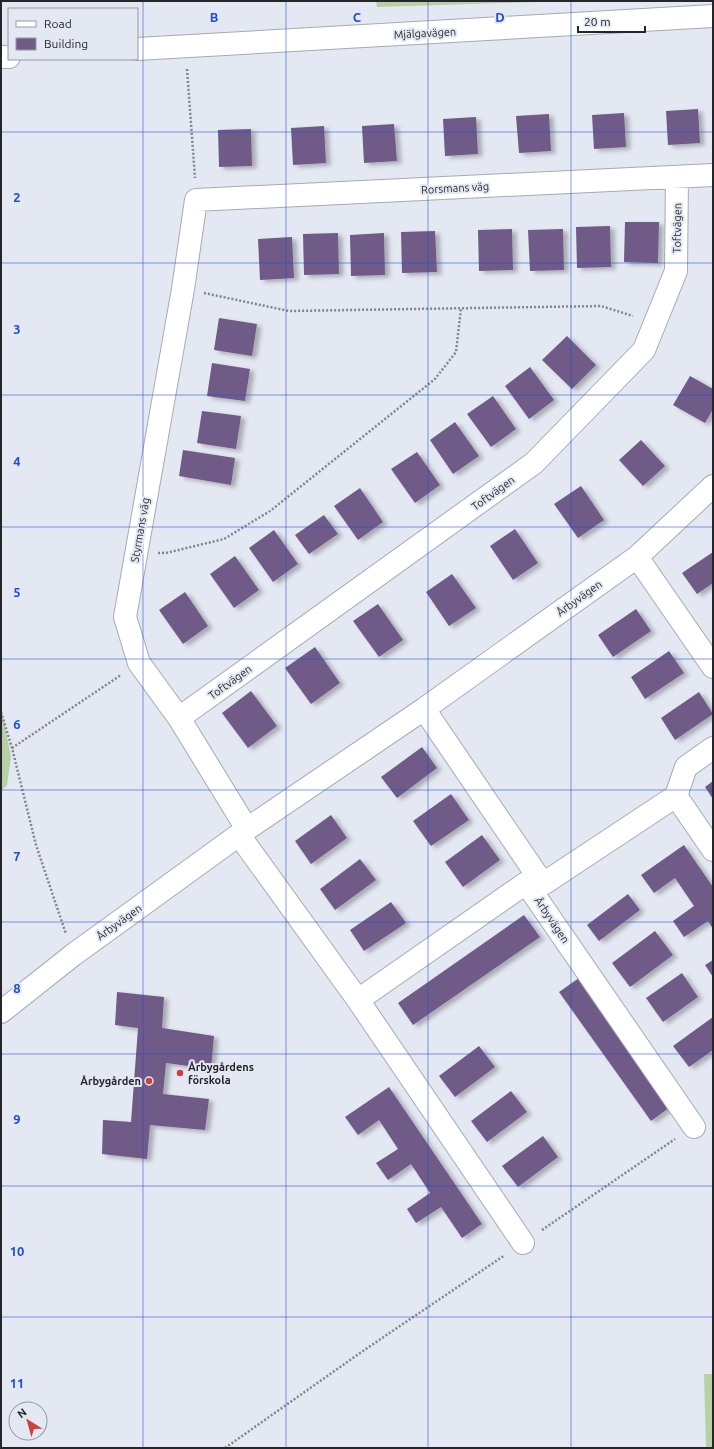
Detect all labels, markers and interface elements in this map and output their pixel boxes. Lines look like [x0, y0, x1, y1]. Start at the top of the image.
legend [8, 8, 138, 60]
scale bar [578, 8, 645, 34]
text: B [210, 10, 219, 24]
text: C [353, 10, 362, 24]
text: D [495, 10, 505, 24]
text: 20 m [584, 15, 611, 28]
text: Road [44, 17, 72, 30]
street label: Mjälgavägen [394, 25, 456, 41]
text: Building [44, 37, 88, 50]
street label: Rorsmans väg [421, 180, 489, 196]
text: 2 [13, 190, 21, 204]
street label: Toftvägen [671, 203, 683, 253]
text: 3 [13, 322, 21, 336]
text: 4 [13, 454, 21, 468]
street label: Toftvägen [469, 473, 517, 513]
street label: Styrmans väg [128, 497, 152, 563]
street label: Årbyvägen [554, 578, 604, 618]
text: 5 [13, 585, 21, 599]
street label: Toftvägen [206, 662, 254, 702]
text: 6 [13, 717, 21, 731]
text: 7 [13, 849, 21, 863]
street label: Årbyvägen [532, 895, 572, 945]
street label: Årbyvägen [94, 902, 144, 942]
text: 8 [13, 981, 21, 995]
place label: Årbygårdens förskola [188, 1061, 254, 1086]
marker: Årbygårdens förskola [175, 1068, 185, 1078]
place label: Årbygården [80, 1075, 141, 1087]
marker: Årbygården [144, 1076, 154, 1086]
text: 9 [13, 1112, 21, 1126]
text: 10 [10, 1244, 24, 1258]
text: 11 [10, 1376, 24, 1390]
north arrow [8, 1401, 48, 1441]
text: N [15, 1406, 29, 1420]

